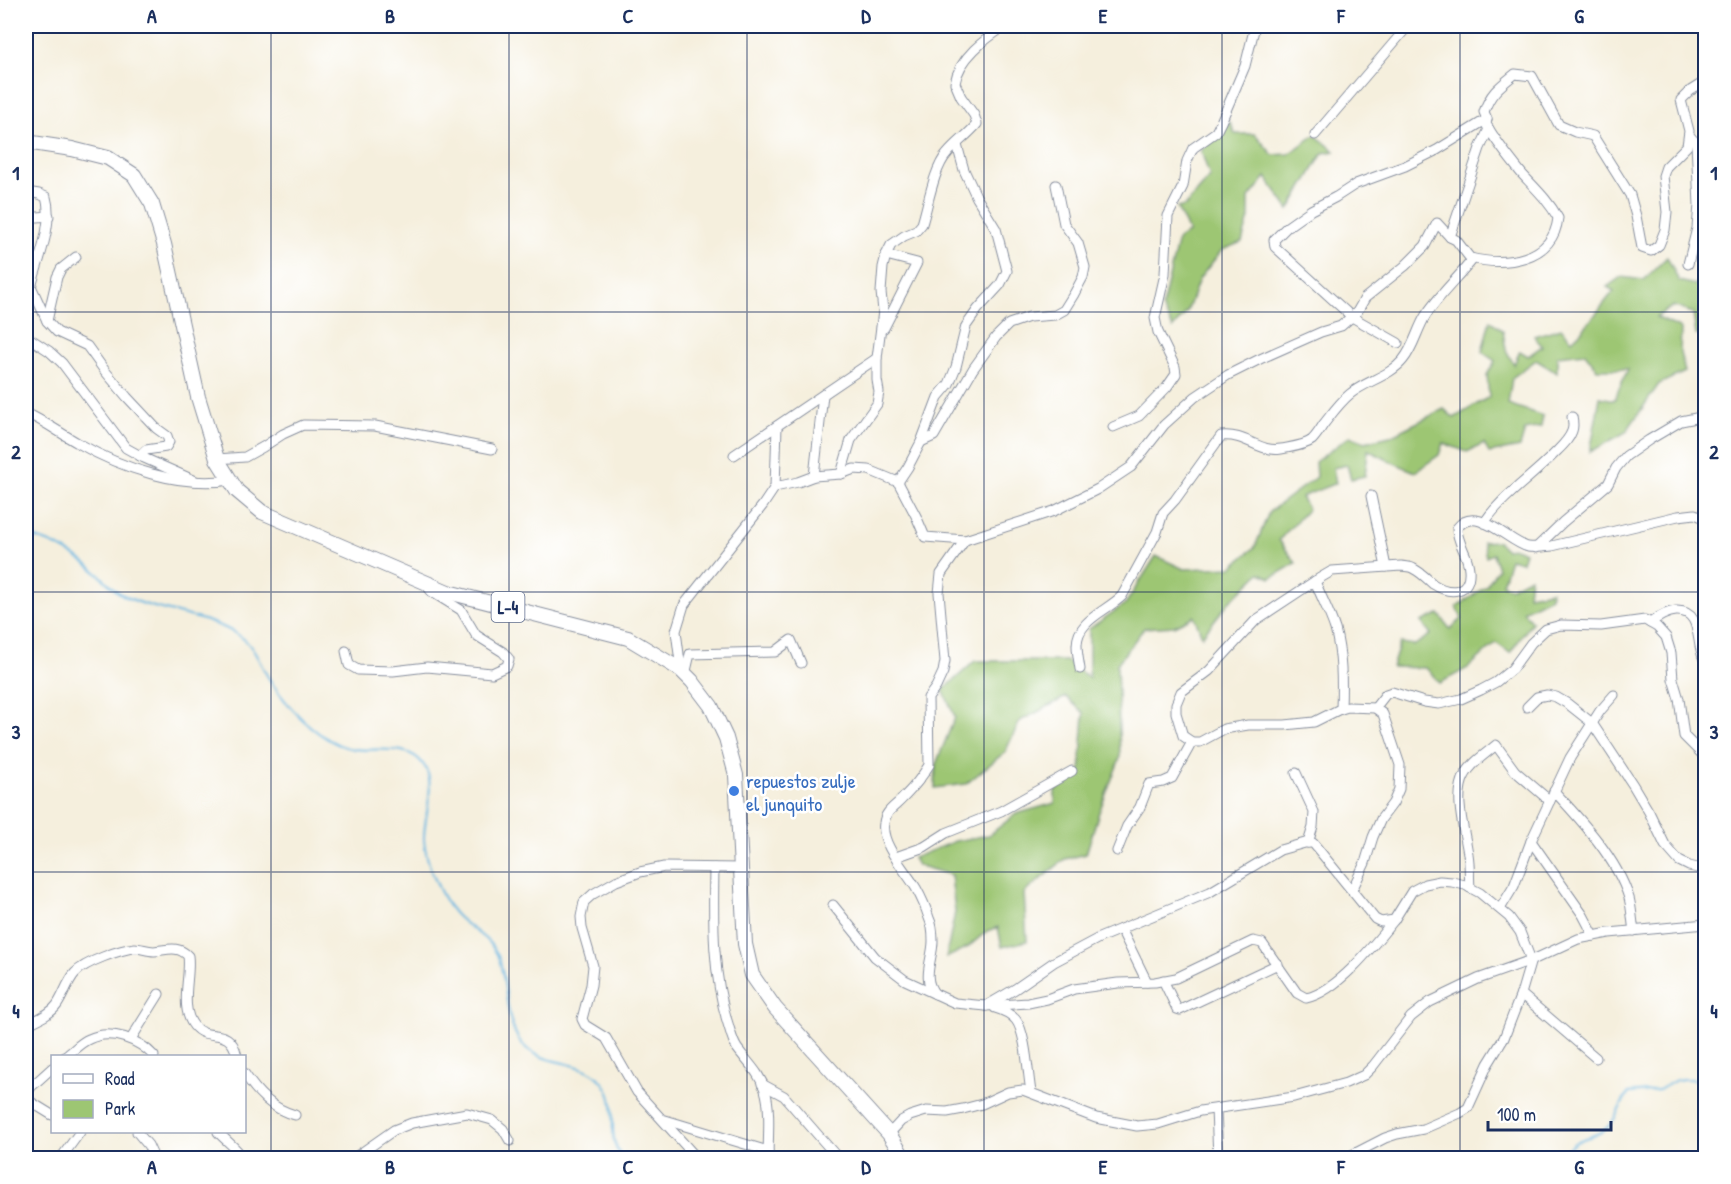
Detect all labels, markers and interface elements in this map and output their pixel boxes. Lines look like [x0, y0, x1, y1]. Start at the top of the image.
text: A [147, 2, 157, 29]
text: B [385, 2, 395, 29]
text: C [623, 2, 634, 29]
text: D [861, 2, 871, 29]
text: E [1099, 2, 1108, 29]
text: F [1336, 2, 1346, 29]
text: G [1574, 2, 1584, 29]
text: 1 [12, 159, 20, 186]
text: 1 [1710, 159, 1718, 186]
text: 2 [11, 438, 21, 465]
text: 2 [1709, 438, 1719, 465]
road number: L-4 [492, 592, 524, 622]
text: 3 [12, 718, 21, 745]
text: 3 [1710, 718, 1719, 745]
place label: repuestos zulje el junquito [746, 767, 856, 817]
marker: repuestos zulje el junquito [727, 784, 741, 798]
text: 4 [12, 997, 20, 1024]
text: 4 [1710, 997, 1718, 1024]
legend [51, 1055, 246, 1133]
text: Road [105, 1066, 135, 1091]
scale bar [1488, 1094, 1611, 1132]
text: Park [105, 1096, 136, 1121]
text: 100 m [1497, 1102, 1536, 1127]
text: A [147, 1153, 157, 1180]
text: B [385, 1153, 395, 1180]
text: C [623, 1153, 634, 1180]
text: D [861, 1153, 871, 1180]
text: E [1099, 1153, 1108, 1180]
text: F [1336, 1153, 1346, 1180]
text: G [1574, 1153, 1584, 1180]

